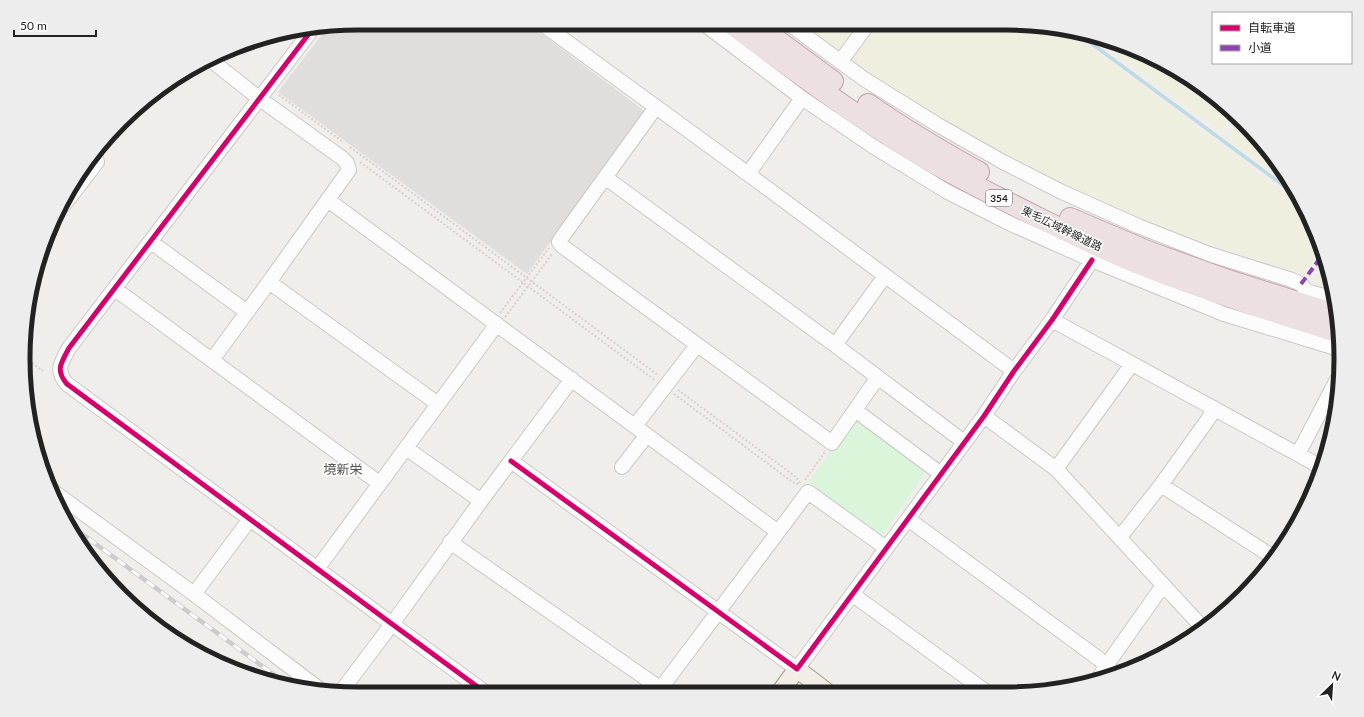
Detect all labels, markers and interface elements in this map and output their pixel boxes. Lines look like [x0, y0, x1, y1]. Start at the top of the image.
scale bar [14, 12, 96, 38]
legend [1212, 12, 1352, 64]
text: 50 m [20, 18, 47, 33]
text: 自転車道 [1248, 20, 1296, 35]
text: 小道 [1248, 40, 1272, 55]
road number: 354 [986, 190, 1012, 206]
street label: 東毛広域幹線道路 [1020, 203, 1104, 253]
district label: 境新栄 [323, 461, 363, 477]
north arrow [1312, 665, 1352, 705]
text: N [1330, 668, 1343, 683]

